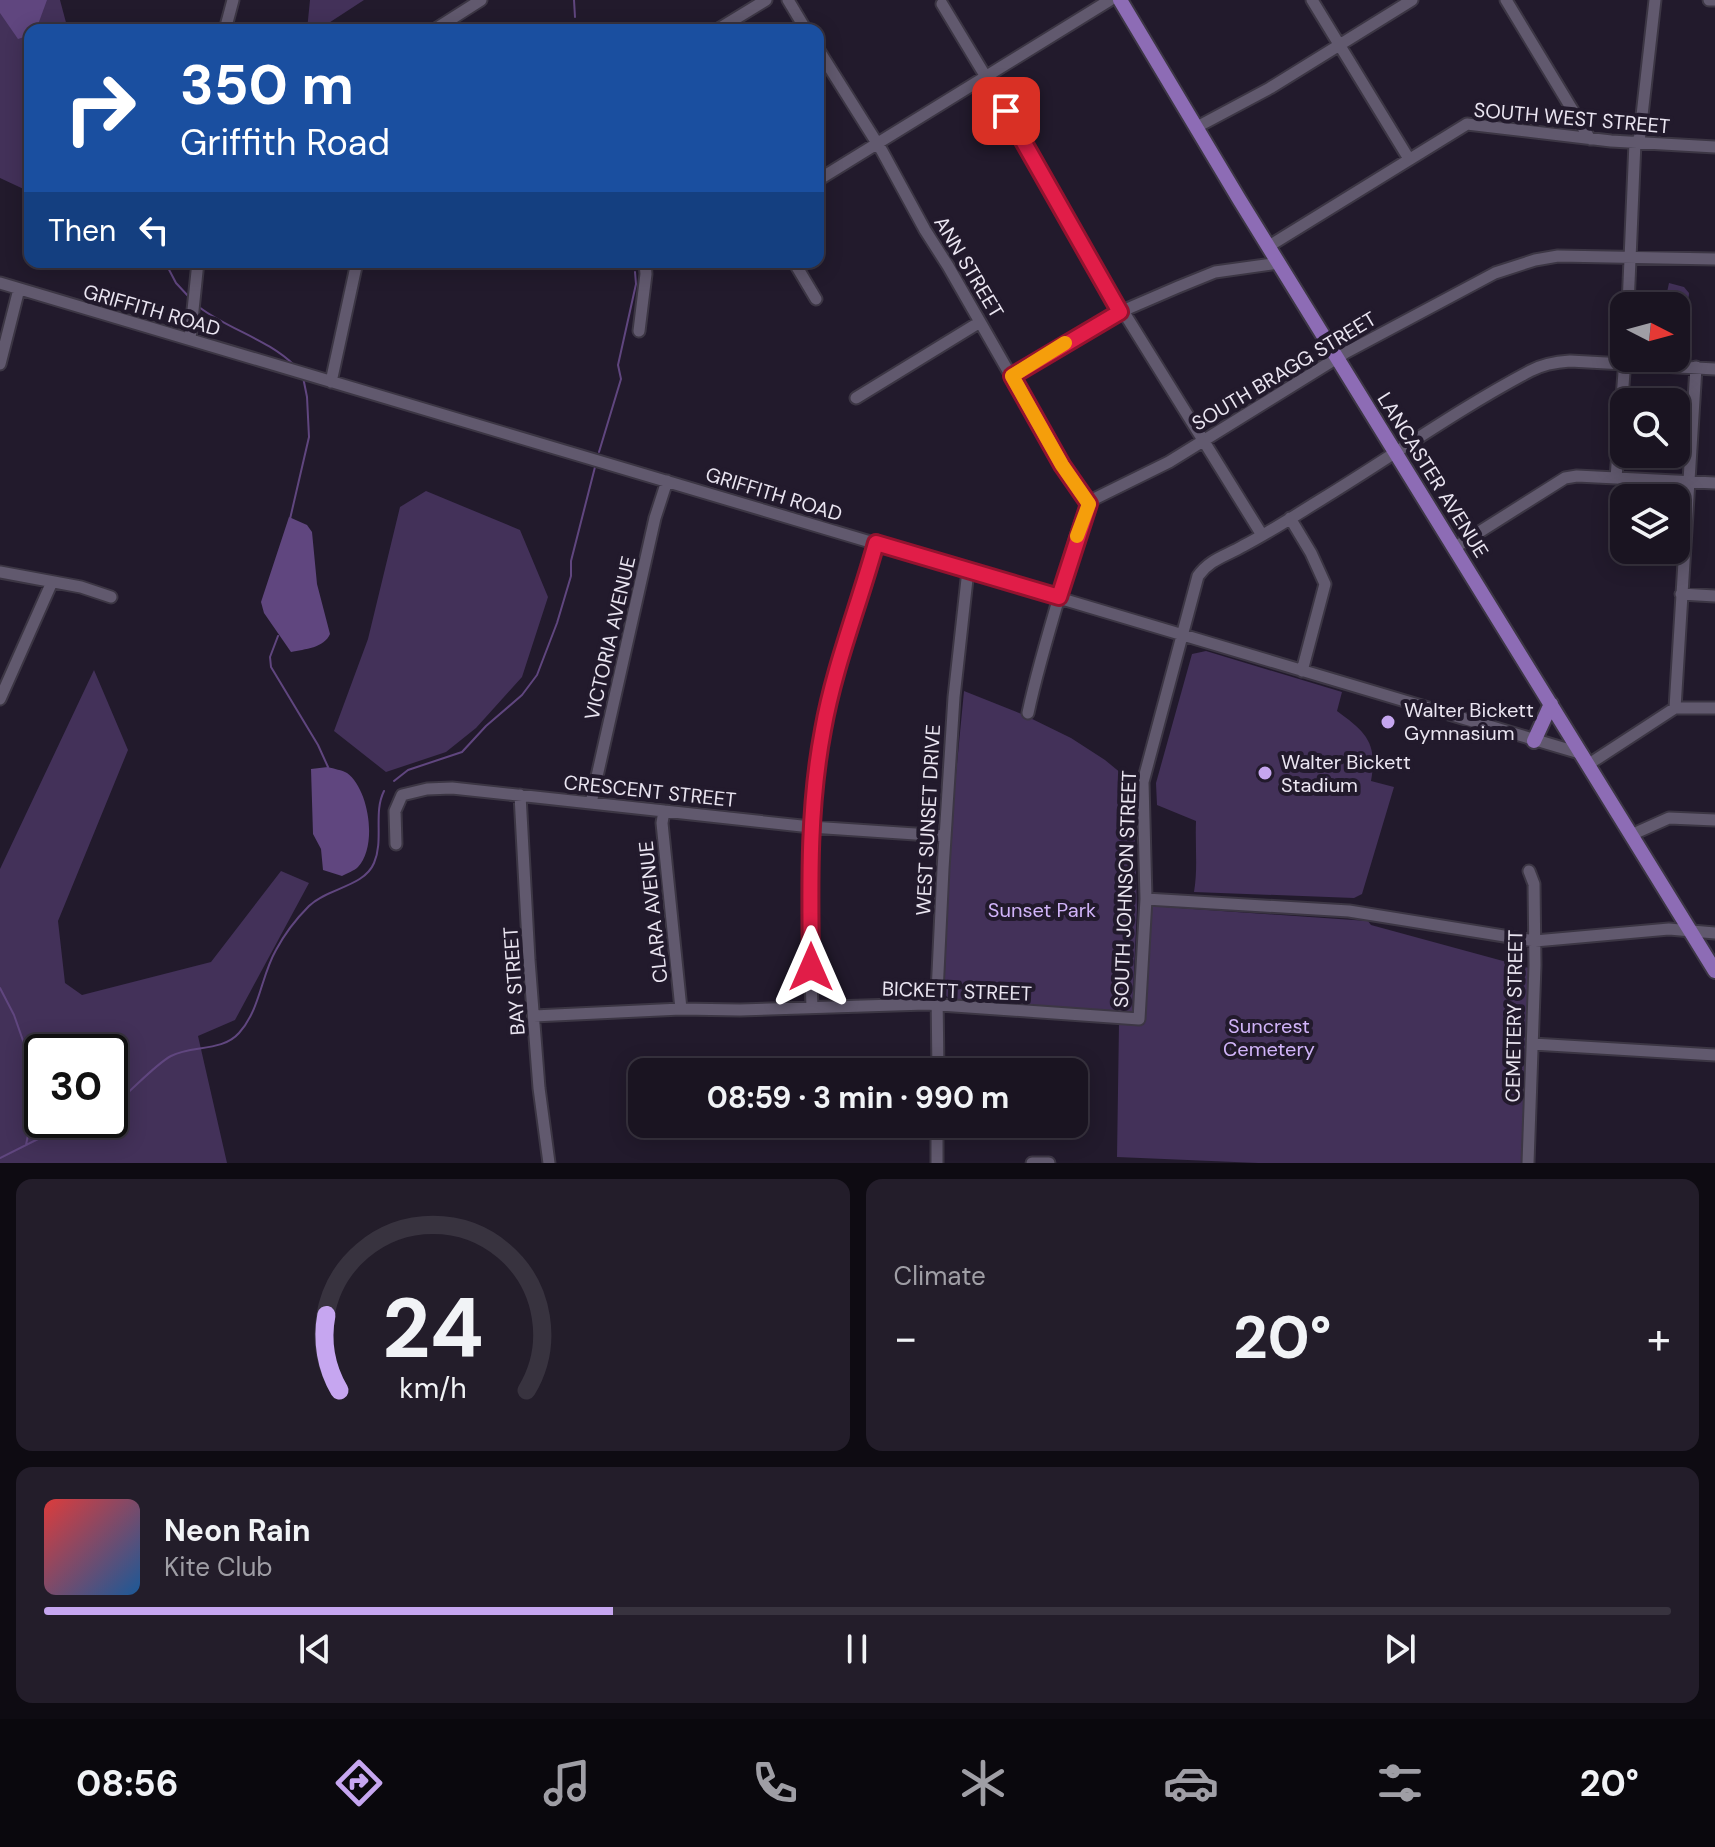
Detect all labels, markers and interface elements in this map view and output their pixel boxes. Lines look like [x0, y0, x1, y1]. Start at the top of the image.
text: 350 m [180, 48, 354, 121]
icon: right [48, 56, 152, 160]
pin [972, 77, 1040, 145]
icon: arrive [984, 89, 1028, 133]
street label: SOUTH WEST STREET [1473, 96, 1671, 140]
text: Griffith Road [180, 119, 390, 166]
icon: left [132, 208, 176, 252]
text: Then [48, 211, 116, 250]
street label: ANN STREET [928, 211, 1010, 323]
street label: GRIFFITH ROAD [80, 278, 224, 342]
north arrow [1610, 292, 1690, 372]
map controls [1610, 292, 1690, 564]
street label: SOUTH BRAGG STREET [1187, 306, 1381, 436]
street label: LANCASTER AVENUE [1372, 387, 1494, 563]
button: search [1610, 388, 1690, 468]
street label: GRIFFITH ROAD [703, 461, 845, 527]
button: layers [1610, 484, 1690, 564]
street label: VICTORIA AVENUE [578, 553, 642, 723]
place label: Walter Bickett Gymnasium [1404, 697, 1534, 746]
marker: Walter Bickett Gymnasium [1379, 713, 1397, 731]
street label: WEST SUNSET DRIVE [910, 724, 946, 916]
place label: Walter Bickett Stadium [1281, 749, 1411, 798]
marker: Walter Bickett Stadium [1256, 764, 1274, 782]
street label: CRESCENT STREET [562, 769, 738, 813]
street label: SOUTH JOHNSON STREET [1108, 770, 1142, 1008]
street label: CLARA AVENUE [633, 840, 673, 984]
park label: Sunset Park [988, 897, 1096, 923]
position arrow [769, 925, 853, 1009]
street label: BAY STREET [497, 926, 531, 1036]
street label: CEMETERY STREET [1499, 929, 1529, 1103]
street label: BICKETT STREET [882, 975, 1032, 1007]
park label: Suncrest Cemetery [1223, 1013, 1315, 1062]
speed limit sign: 30 [24, 1034, 128, 1138]
text: 08:59 · 3 min · 990 m [707, 1078, 1009, 1117]
text: Climate [894, 1259, 986, 1293]
text: 24 [382, 1274, 484, 1383]
text: 20° [1233, 1298, 1331, 1377]
text: − [894, 1309, 918, 1367]
text: + [1647, 1309, 1671, 1367]
text: km/h [399, 1370, 467, 1407]
text: Neon Rain [164, 1511, 310, 1550]
text: Kite Club [164, 1550, 273, 1584]
icon: previous [293, 1627, 337, 1671]
icon: pause [835, 1627, 879, 1671]
icon: next [1378, 1627, 1422, 1671]
icon: directions [331, 1755, 387, 1811]
icon: music [539, 1755, 595, 1811]
icon: phone [747, 1755, 803, 1811]
icon: climate [955, 1755, 1011, 1811]
icon: car [1163, 1755, 1219, 1811]
icon: filters [1372, 1755, 1428, 1811]
text: 08:56 [76, 1760, 179, 1807]
text: 20° [1580, 1760, 1639, 1807]

